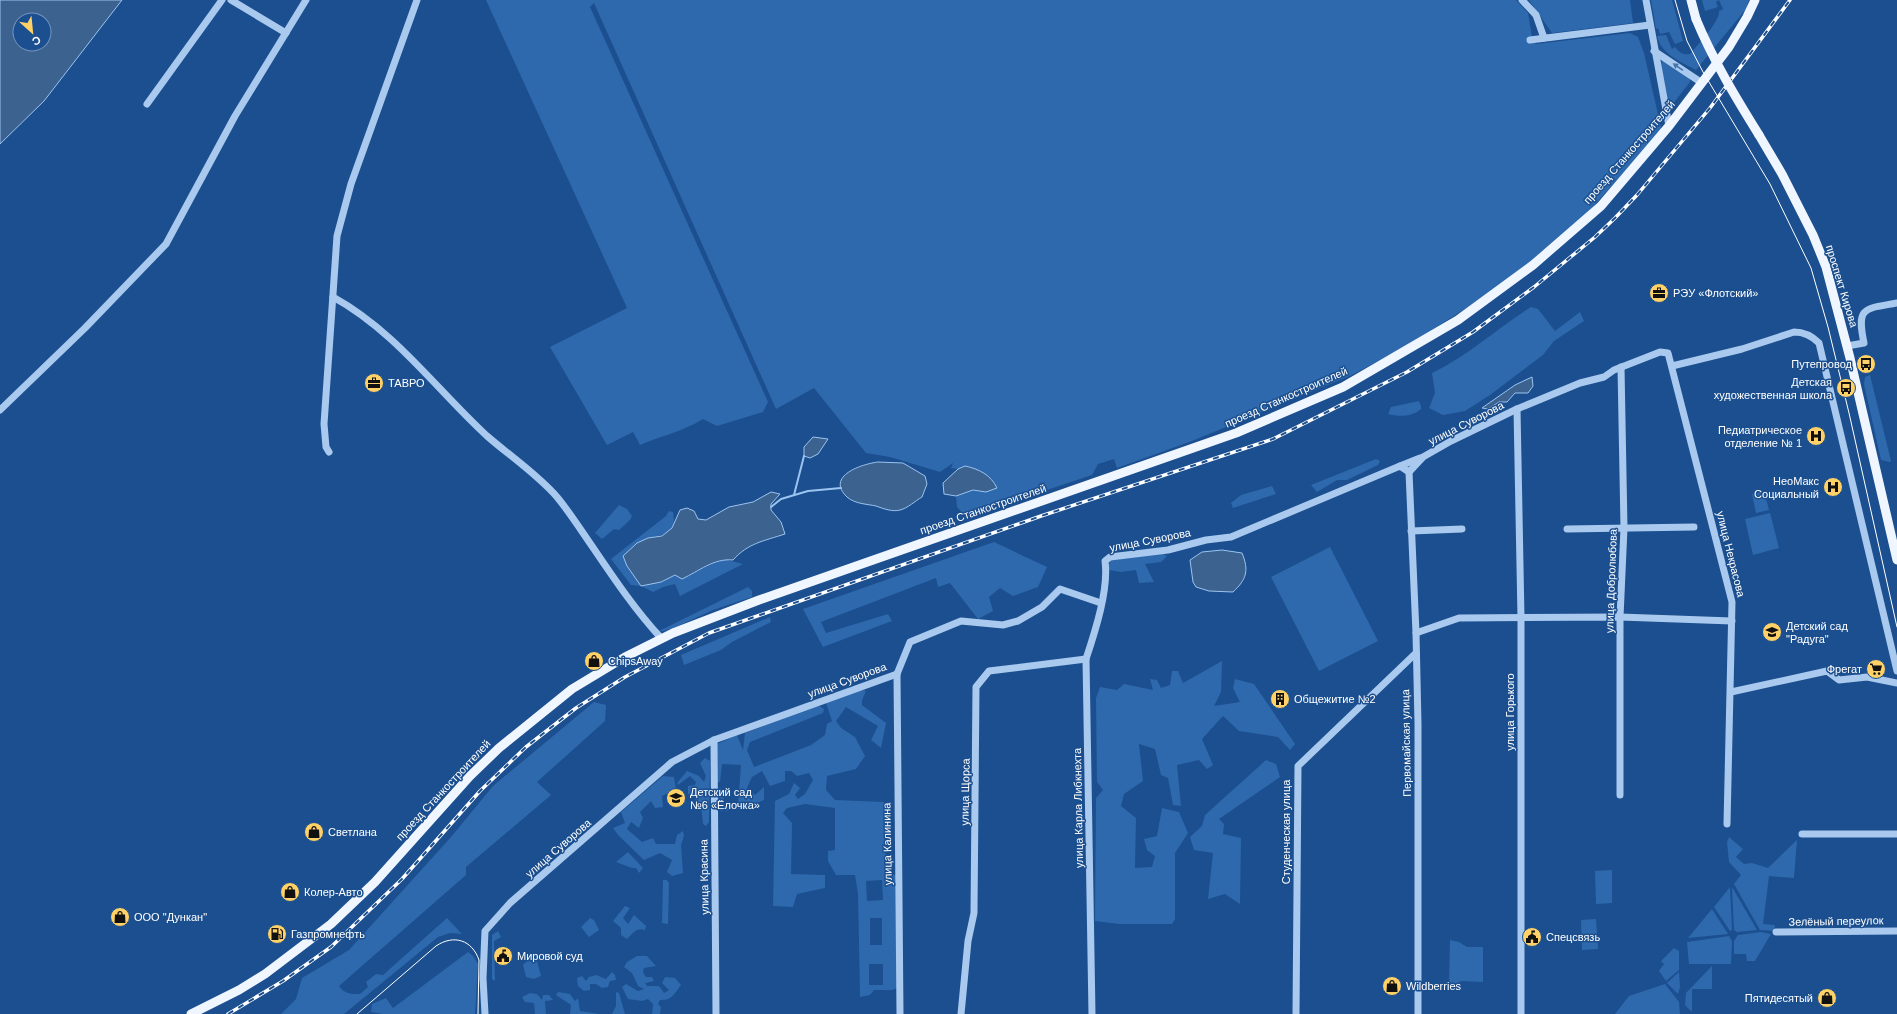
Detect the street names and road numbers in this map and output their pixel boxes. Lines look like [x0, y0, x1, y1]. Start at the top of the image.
street label: проезд Станкостроителей [1581, 98, 1677, 206]
street label: проспект Кирова [1824, 243, 1860, 329]
street label: проезд Станкостроителей [1223, 365, 1349, 429]
street label: улица Суворова [1426, 398, 1506, 447]
street label: проезд Станкостроителей [918, 482, 1048, 536]
street label: улица Некрасова [1715, 510, 1748, 599]
street label: улица Суворова [1108, 526, 1193, 554]
street label: улица Добролюбова [1603, 528, 1619, 633]
street label: улица Суворова [806, 660, 889, 700]
street label: улица Горького [1504, 673, 1516, 751]
street label: Первомайская улица [1399, 688, 1413, 797]
street label: проезд Станкостроителей [393, 737, 493, 843]
street label: улица Карла Либкнехта [1071, 747, 1085, 868]
street label: улица Щорса [958, 757, 972, 826]
street label: Студенческая улица [1280, 779, 1292, 884]
street label: улица Калинина [880, 802, 894, 885]
street label: улица Суворова [523, 816, 594, 880]
street label: улица Красина [697, 838, 711, 915]
street label: Зелёный переулок [1788, 914, 1884, 928]

